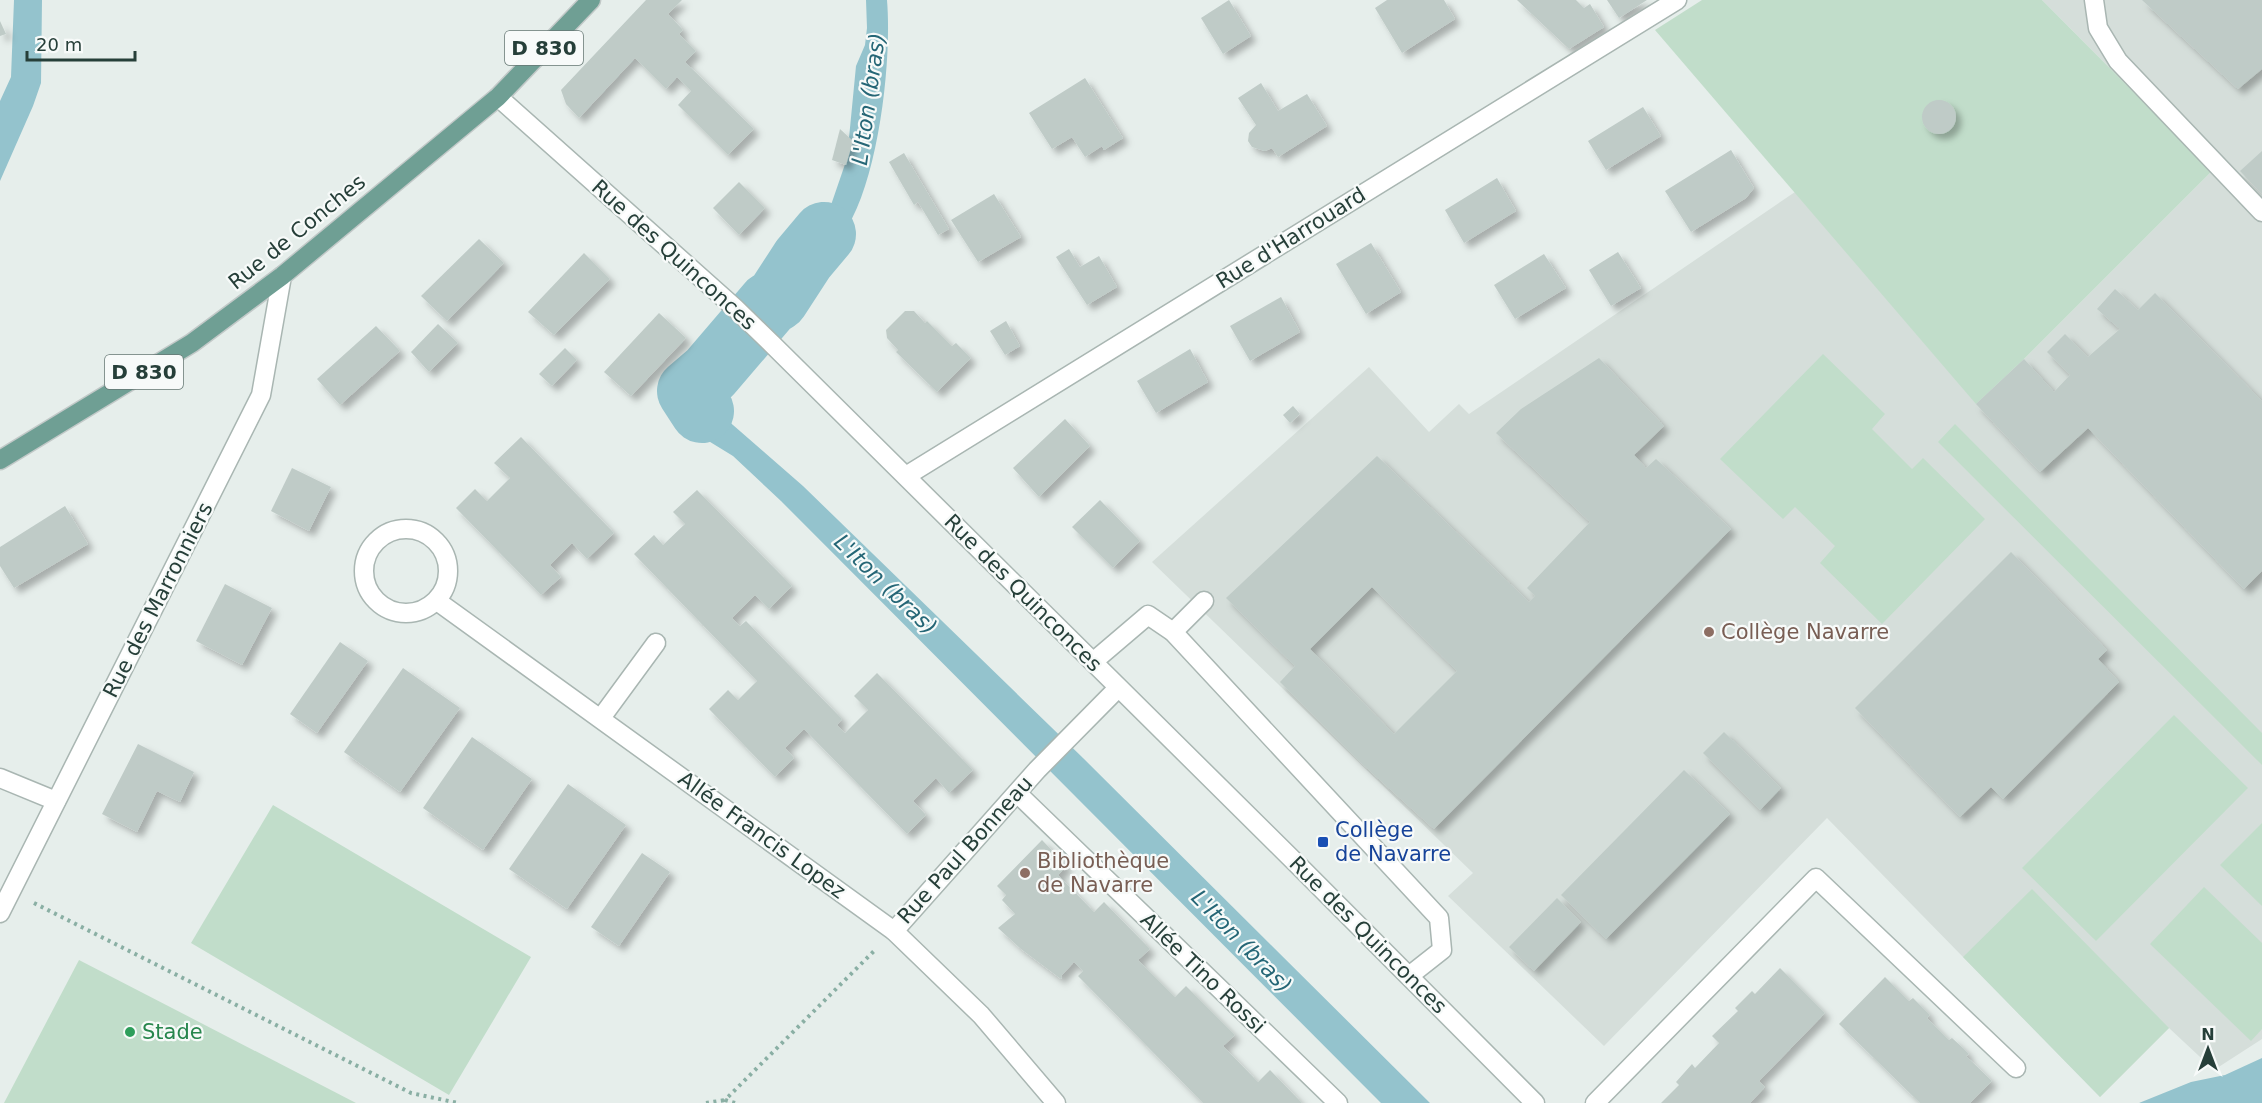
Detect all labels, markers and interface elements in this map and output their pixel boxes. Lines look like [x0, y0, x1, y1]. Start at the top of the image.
scale bar [27, 24, 135, 62]
road number: D 830 [505, 31, 583, 65]
water label: L'Iton (bras) [847, 32, 890, 167]
text: 20 m [36, 34, 82, 55]
street label: Rue de Conches [224, 169, 370, 295]
street label: Rue des Quinconces [587, 175, 761, 335]
street label: Rue d'Harrouard [1212, 182, 1370, 294]
road number: D 830 [105, 355, 183, 389]
street label: Rue des Marronniers [98, 498, 218, 702]
street label: Rue des Quinconces [939, 509, 1107, 677]
water label: L'Iton (bras) [829, 529, 942, 640]
place label: Collège Navarre [1721, 620, 1889, 644]
marker: Collège Navarre [1702, 625, 1716, 639]
street label: Allée Francis Lopez [674, 766, 850, 904]
street label: Rue Paul Bonneau [893, 771, 1037, 929]
place label: Collège de Navarre [1335, 818, 1451, 866]
marker: Collège de Navarre [1316, 835, 1330, 849]
place label: Bibliothèque de Navarre [1037, 849, 1169, 897]
street label: Rue des Quinconces [1284, 851, 1452, 1019]
marker: Bibliothèque de Navarre [1018, 866, 1032, 880]
water label: L'Iton (bras) [1186, 885, 1297, 998]
street label: Allée Tino Rossi [1136, 908, 1270, 1038]
north arrow [2178, 1019, 2238, 1079]
place label: Stade [142, 1020, 203, 1044]
marker: Stade [123, 1025, 137, 1039]
text: N [2201, 1025, 2215, 1044]

